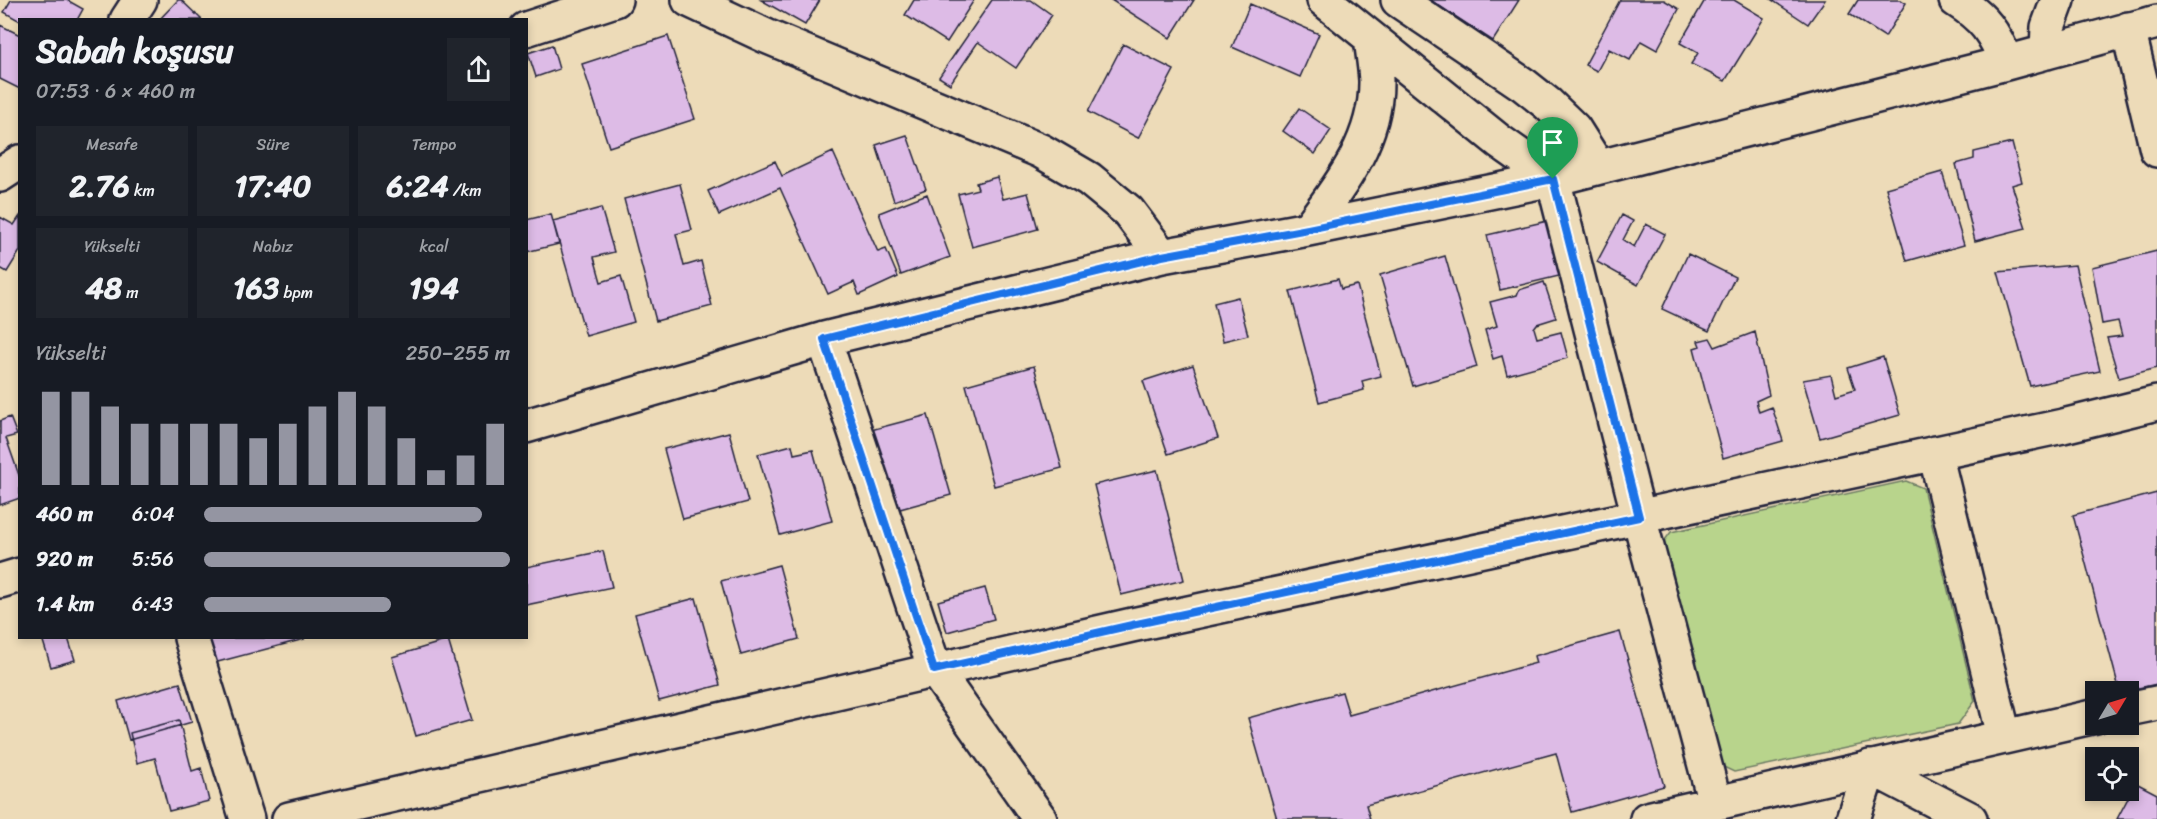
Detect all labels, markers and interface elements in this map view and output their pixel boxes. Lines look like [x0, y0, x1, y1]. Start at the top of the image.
text: Sabah koşusu [36, 22, 233, 80]
button: share [447, 38, 510, 101]
text: 07:53 · 6 × 460 m [36, 74, 195, 109]
pin [1527, 117, 1578, 179]
icon: arrive [1536, 126, 1569, 159]
text: Mesafe [86, 130, 138, 159]
text: Süre [256, 130, 290, 159]
text: Tempo [412, 130, 456, 159]
text: 2.76 [69, 159, 130, 213]
text: 17:40 [235, 159, 311, 213]
text: 6:24 [386, 159, 449, 213]
text: km [130, 176, 155, 205]
text: /km [449, 176, 482, 205]
text: Yükselti [84, 232, 140, 261]
text: Nabız [253, 232, 293, 261]
text: kcal [419, 232, 449, 261]
text: 48 [85, 261, 122, 315]
text: 163 [233, 261, 279, 315]
text: 194 [409, 261, 459, 315]
text: m [122, 278, 139, 307]
text: bpm [279, 278, 313, 307]
text: Yükselti [36, 336, 106, 371]
text: 250–255 m [406, 336, 510, 371]
text: 460 m [36, 497, 93, 532]
text: 6:04 [132, 497, 175, 532]
text: 920 m [36, 542, 93, 577]
text: 5:56 [132, 542, 174, 577]
text: 1.4 km [36, 587, 94, 622]
text: 6:43 [132, 587, 173, 622]
north arrow [2085, 681, 2139, 735]
map controls [2085, 681, 2139, 801]
button: locate [2085, 747, 2139, 801]

